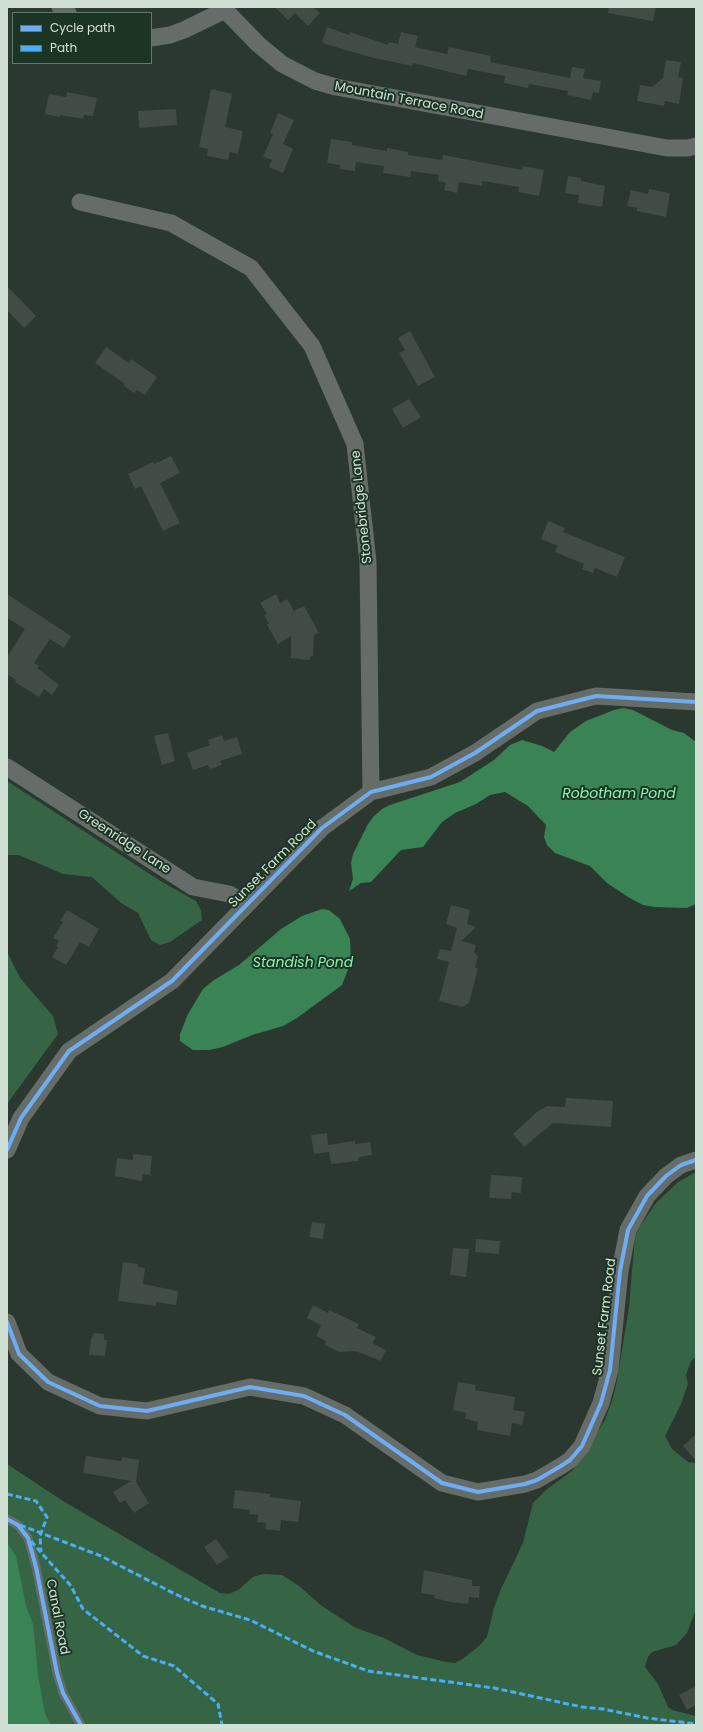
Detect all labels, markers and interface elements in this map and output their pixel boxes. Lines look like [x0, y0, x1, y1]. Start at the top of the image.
legend [12, 12, 152, 64]
text: Cycle path [50, 19, 115, 36]
text: Path [50, 39, 77, 56]
street label: Mountain Terrace Road [333, 79, 485, 123]
street label: Stonebridge Lane [348, 450, 376, 564]
water label: Robotham Pond [562, 786, 676, 802]
street label: Greenridge Lane [75, 806, 173, 878]
street label: Sunset Farm Road [226, 817, 320, 911]
water label: Standish Pond [253, 955, 353, 971]
street label: Sunset Farm Road [590, 1257, 620, 1377]
street label: Canal Road [42, 1578, 72, 1656]

